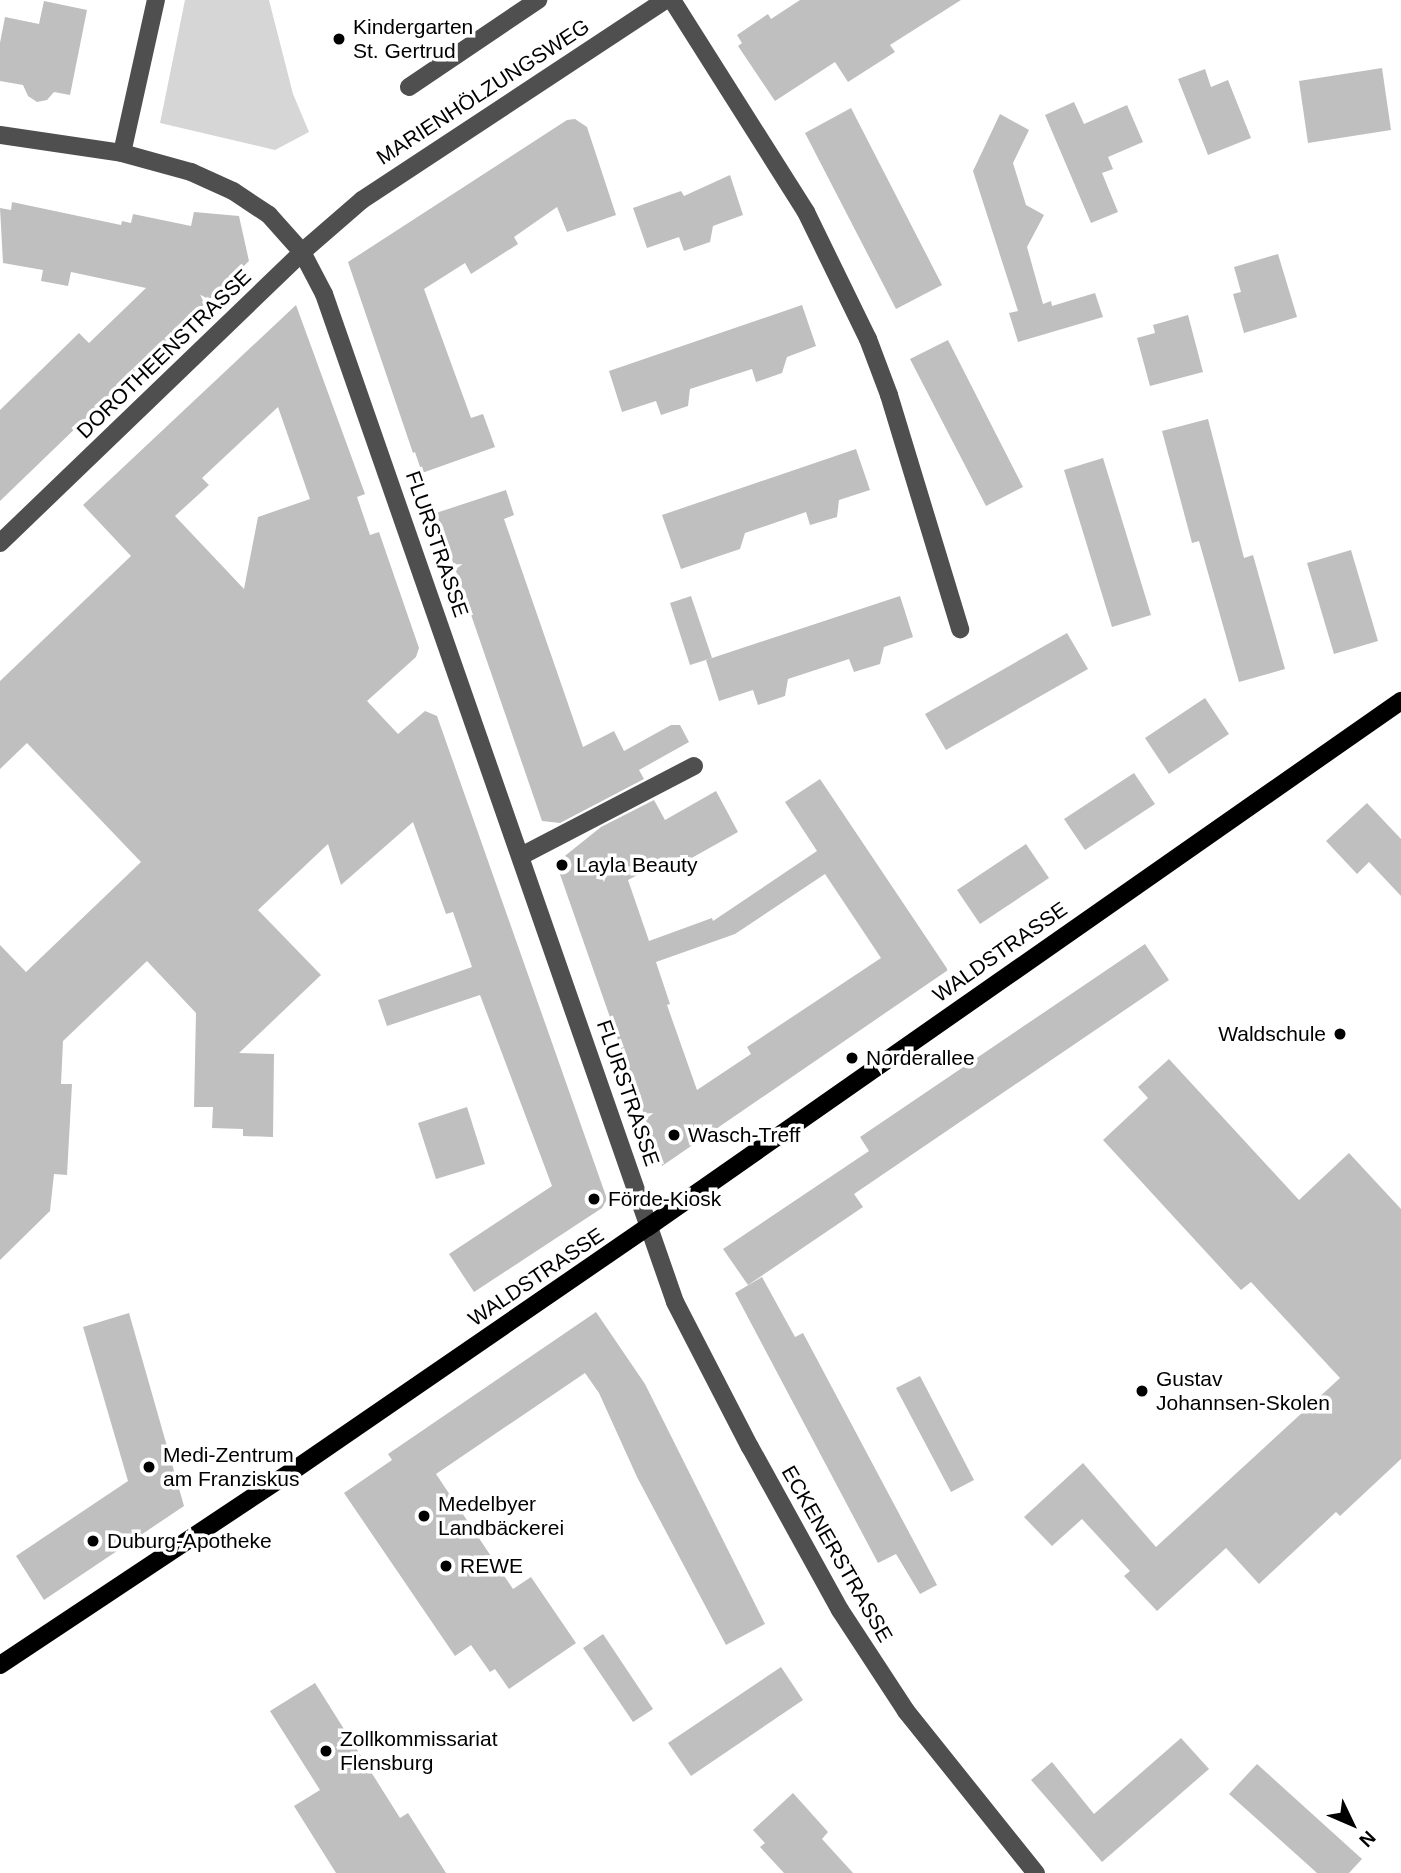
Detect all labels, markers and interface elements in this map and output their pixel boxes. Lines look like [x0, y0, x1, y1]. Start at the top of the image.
place label: Kindergarten St. Gertrud [353, 14, 473, 64]
street label: MARIENHÖLZUNGSWEG [372, 14, 594, 170]
marker: Kindergarten St. Gertrud [331, 31, 347, 47]
street label: DOROTHEENSTRASSE [72, 264, 256, 444]
street label: FLURSTRASSE [400, 468, 474, 620]
place label: Layla Beauty [576, 852, 697, 878]
marker: Layla Beauty [554, 857, 570, 873]
street label: WALDSTRASSE [928, 896, 1072, 1008]
street label: FLURSTRASSE [591, 1017, 665, 1169]
place label: Waldschule [1218, 1021, 1326, 1047]
marker: Waldschule [1332, 1026, 1348, 1042]
place label: Norderallee [866, 1045, 975, 1071]
marker: Norderallee [844, 1050, 860, 1066]
place label: Wasch-Treff [688, 1122, 800, 1148]
marker: Wasch-Treff [666, 1127, 682, 1143]
place label: Förde-Kiosk [608, 1186, 721, 1212]
marker: Förde-Kiosk [586, 1191, 602, 1207]
street label: WALDSTRASSE [463, 1222, 609, 1332]
place label: Gustav Johannsen-Skolen [1156, 1366, 1330, 1416]
marker: Gustav Johannsen-Skolen [1134, 1383, 1150, 1399]
place label: Medi-Zentrum am Franziskus [163, 1442, 300, 1492]
marker: Medi-Zentrum am Franziskus [141, 1459, 157, 1475]
street label: ECKENERSTRASSE [776, 1461, 898, 1647]
place label: Medelbyer Landbäckerei [438, 1491, 564, 1541]
marker: Medelbyer Landbäckerei [416, 1508, 432, 1524]
place label: Duburg-Apotheke [107, 1528, 272, 1554]
marker: Duburg-Apotheke [85, 1533, 101, 1549]
place label: REWE [460, 1553, 523, 1579]
marker: REWE [438, 1558, 454, 1574]
place label: Zollkommissariat Flensburg [340, 1726, 498, 1776]
marker: Zollkommissariat Flensburg [318, 1743, 334, 1759]
north arrow [1317, 1789, 1387, 1859]
text: N [1355, 1827, 1380, 1851]

